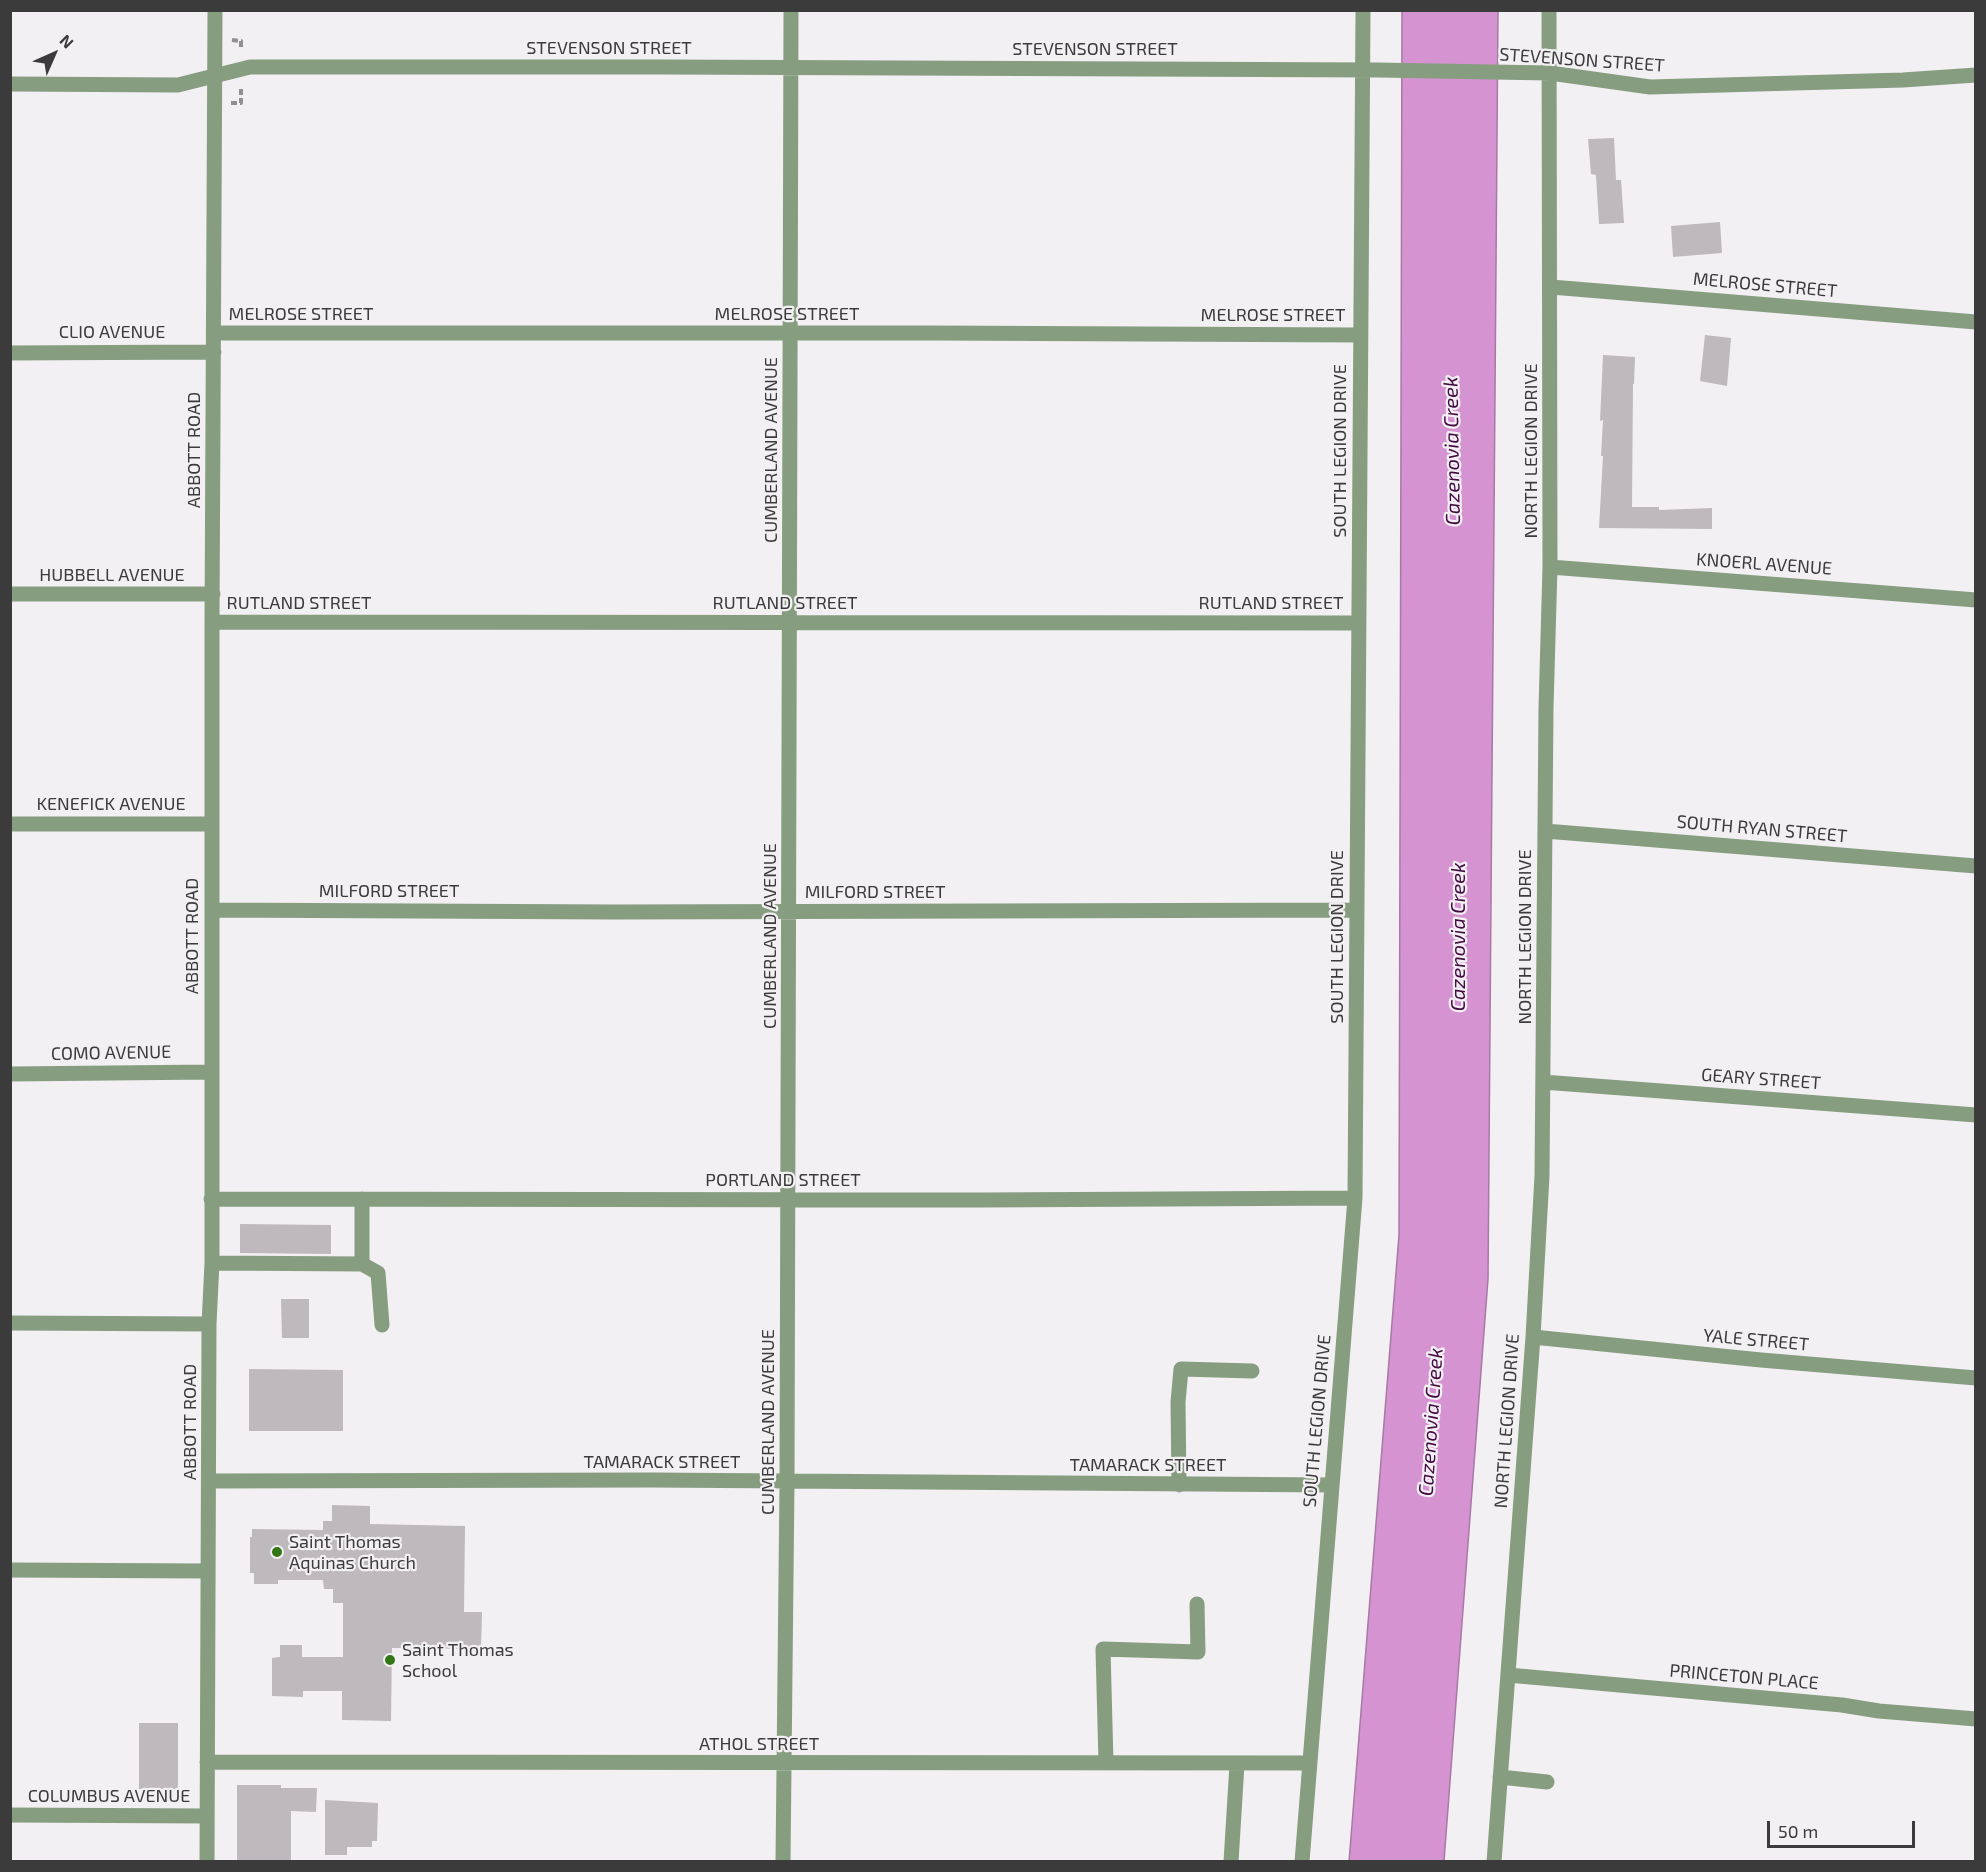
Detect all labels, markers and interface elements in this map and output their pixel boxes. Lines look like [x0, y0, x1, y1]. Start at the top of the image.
north arrow [24, 24, 84, 84]
text: N [56, 30, 78, 52]
street label: STEVENSON STREET [526, 37, 692, 59]
street label: STEVENSON STREET [1012, 38, 1178, 60]
street label: STEVENSON STREET [1499, 43, 1665, 77]
street label: MELROSE STREET [1692, 268, 1838, 302]
street label: MELROSE STREET [229, 303, 373, 325]
street label: MELROSE STREET [715, 303, 859, 325]
street label: MELROSE STREET [1201, 304, 1345, 326]
street label: CLIO AVENUE [59, 321, 165, 343]
street label: CUMBERLAND AVENUE [760, 357, 782, 543]
street label: SOUTH LEGION DRIVE [1329, 364, 1351, 538]
street label: NORTH LEGION DRIVE [1520, 364, 1542, 538]
water label: Cazenovia Creek [1439, 376, 1465, 526]
street label: ABBOTT ROAD [183, 392, 205, 508]
street label: KNOERL AVENUE [1695, 548, 1833, 580]
street label: HUBBELL AVENUE [39, 564, 185, 586]
street label: RUTLAND STREET [227, 592, 371, 614]
street label: RUTLAND STREET [713, 592, 857, 614]
street label: RUTLAND STREET [1199, 592, 1343, 614]
street label: KENEFICK AVENUE [36, 793, 186, 815]
street label: SOUTH RYAN STREET [1676, 811, 1848, 847]
street label: CUMBERLAND AVENUE [759, 843, 781, 1029]
street label: SOUTH LEGION DRIVE [1326, 850, 1348, 1024]
street label: NORTH LEGION DRIVE [1514, 850, 1536, 1024]
water label: Cazenovia Creek [1446, 863, 1470, 1011]
street label: ABBOTT ROAD [181, 878, 203, 994]
street label: MILFORD STREET [319, 880, 459, 902]
street label: MILFORD STREET [805, 881, 945, 903]
street label: COMO AVENUE [51, 1041, 171, 1065]
street label: GEARY STREET [1700, 1064, 1822, 1094]
street label: PORTLAND STREET [705, 1169, 861, 1191]
street label: YALE STREET [1702, 1325, 1810, 1355]
street label: CUMBERLAND AVENUE [757, 1329, 779, 1515]
street label: NORTH LEGION DRIVE [1490, 1333, 1524, 1509]
street label: SOUTH LEGION DRIVE [1299, 1334, 1335, 1508]
water label: Cazenovia Creek [1414, 1347, 1448, 1497]
street label: ABBOTT ROAD [179, 1364, 201, 1480]
street label: TAMARACK STREET [583, 1451, 741, 1473]
street label: TAMARACK STREET [1069, 1454, 1227, 1476]
place label: Saint Thomas Aquinas Church [289, 1531, 416, 1574]
marker: Saint Thomas Aquinas Church [270, 1545, 284, 1559]
place label: Saint Thomas School [402, 1639, 514, 1682]
marker: Saint Thomas School [383, 1653, 397, 1667]
street label: PRINCETON PLACE [1668, 1660, 1820, 1694]
street label: ATHOL STREET [699, 1733, 819, 1755]
street label: COLUMBUS AVENUE [28, 1785, 190, 1807]
scale bar [1770, 1809, 1918, 1847]
text: 50 m [1778, 1820, 1818, 1842]

